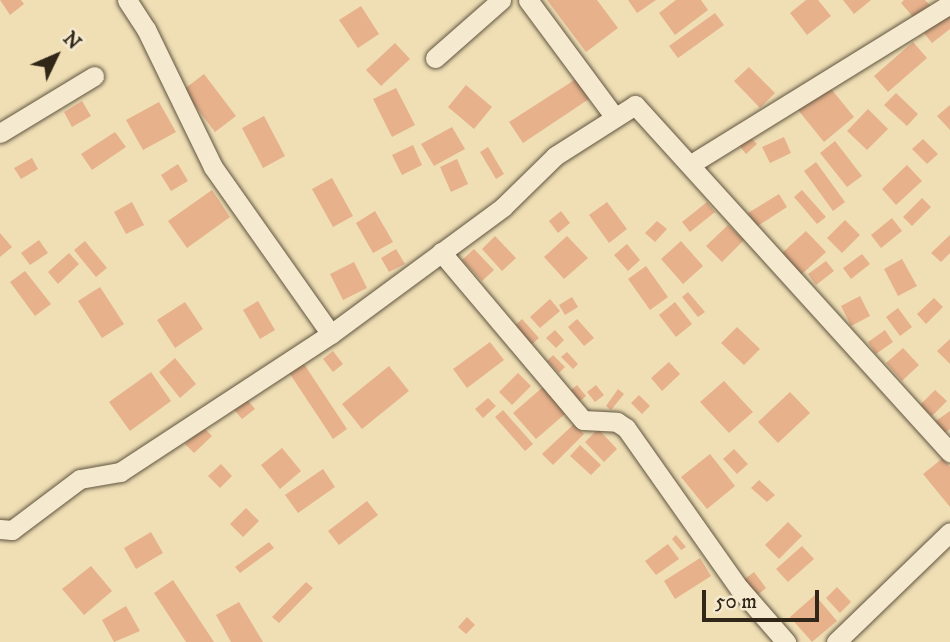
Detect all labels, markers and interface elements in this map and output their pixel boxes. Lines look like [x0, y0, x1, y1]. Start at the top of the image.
north arrow [21, 21, 91, 91]
text: N [58, 27, 85, 55]
scale bar [705, 576, 822, 620]
text: 50 m [715, 589, 757, 615]

